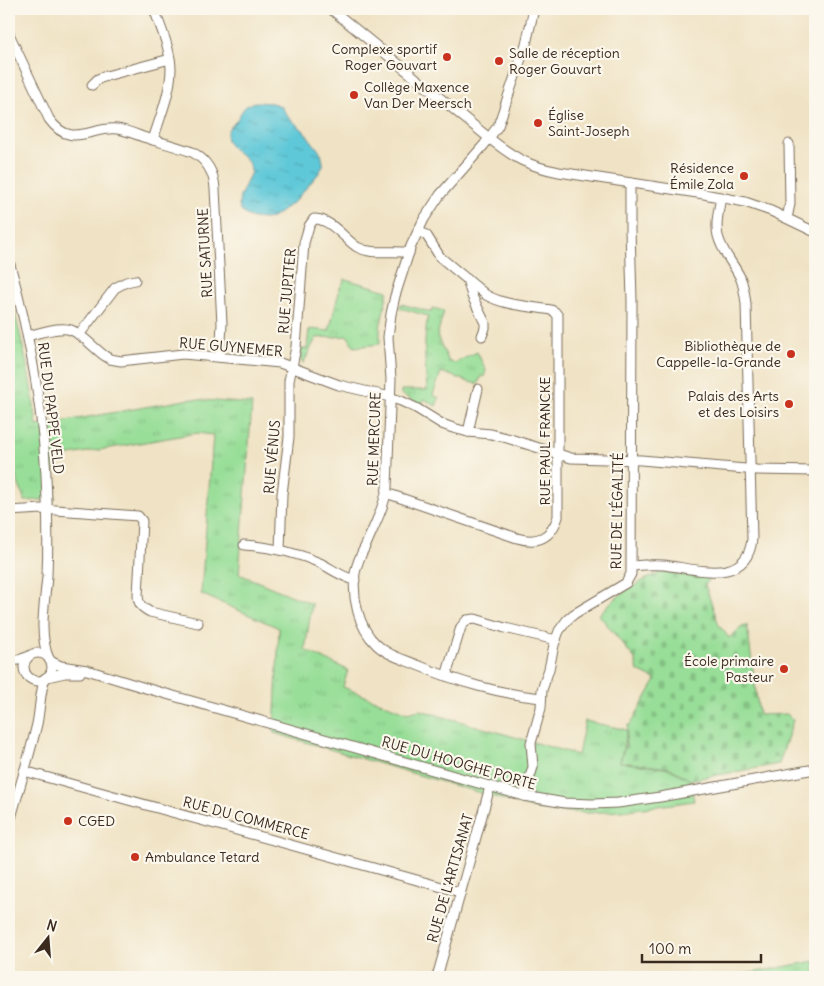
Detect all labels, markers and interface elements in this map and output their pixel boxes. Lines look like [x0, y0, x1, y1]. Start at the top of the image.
place label: Complexe sportif Roger Gouvart [331, 40, 437, 74]
place label: Salle de réception Roger Gouvart [509, 44, 620, 78]
marker: Complexe sportif Roger Gouvart [441, 51, 453, 63]
marker: Salle de réception Roger Gouvart [493, 55, 505, 67]
place label: Collège Maxence Van Der Meersch [364, 78, 472, 112]
marker: Collège Maxence Van Der Meersch [348, 89, 360, 101]
place label: Église Saint-Joseph [548, 106, 630, 140]
marker: Église Saint-Joseph [532, 117, 544, 129]
place label: Résidence Émile Zola [670, 159, 734, 193]
marker: Résidence Émile Zola [738, 170, 750, 182]
street label: RUE SATURNE [194, 208, 216, 298]
street label: RUE JUPITER [274, 247, 300, 335]
street label: RUE GUYNEMER [178, 334, 284, 360]
place label: Bibliothèque de Cappelle-la-Grande [656, 337, 781, 371]
street label: RUE DU PAPPE VELD [34, 341, 68, 475]
marker: Bibliothèque de Cappelle-la-Grande [785, 348, 797, 360]
street label: RUE PAUL FRANCKE [536, 376, 554, 506]
place label: Palais des Arts et des Loisirs [688, 387, 779, 421]
street label: RUE MERCURE [363, 392, 385, 486]
marker: Palais des Arts et des Loisirs [783, 398, 795, 410]
street label: RUE VÉNUS [260, 419, 284, 495]
street label: RUE DE L'ÉGALITÉ [607, 452, 627, 570]
place label: École primaire Pasteur [684, 652, 774, 686]
marker: École primaire Pasteur [778, 663, 790, 675]
street label: RUE DU HOOGHE PORTE [380, 732, 538, 794]
street label: RUE DU COMMERCE [181, 793, 311, 843]
street label: RUE DE L'ARTISANAT [423, 811, 477, 945]
place label: CGED [78, 812, 115, 830]
marker: CGED [62, 815, 74, 827]
place label: Ambulance Tetard [145, 848, 260, 866]
marker: Ambulance Tetard [129, 851, 141, 863]
north arrow [22, 914, 72, 964]
text: N [45, 916, 59, 936]
scale bar [642, 931, 760, 963]
text: 100 m [649, 939, 691, 958]

